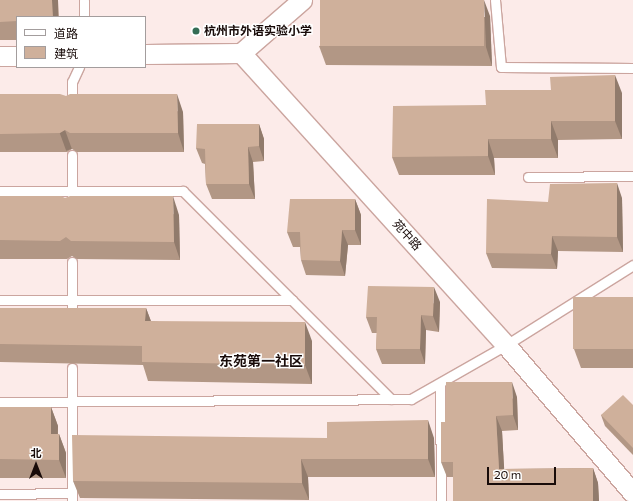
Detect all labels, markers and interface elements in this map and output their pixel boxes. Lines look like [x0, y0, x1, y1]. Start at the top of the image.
legend [16, 16, 146, 68]
place label: 杭州市外语实验小学 [204, 24, 312, 38]
text: 道路 [54, 26, 78, 40]
marker: 杭州市外语实验小学 [191, 26, 201, 36]
text: 建筑 [54, 46, 78, 60]
street label: 苑中路 [390, 217, 424, 253]
district label: 东苑第一社区 [219, 353, 303, 369]
north arrow [16, 445, 56, 485]
text: 北 [31, 446, 42, 459]
scale bar [489, 459, 558, 485]
text: 20 m [494, 467, 521, 481]

